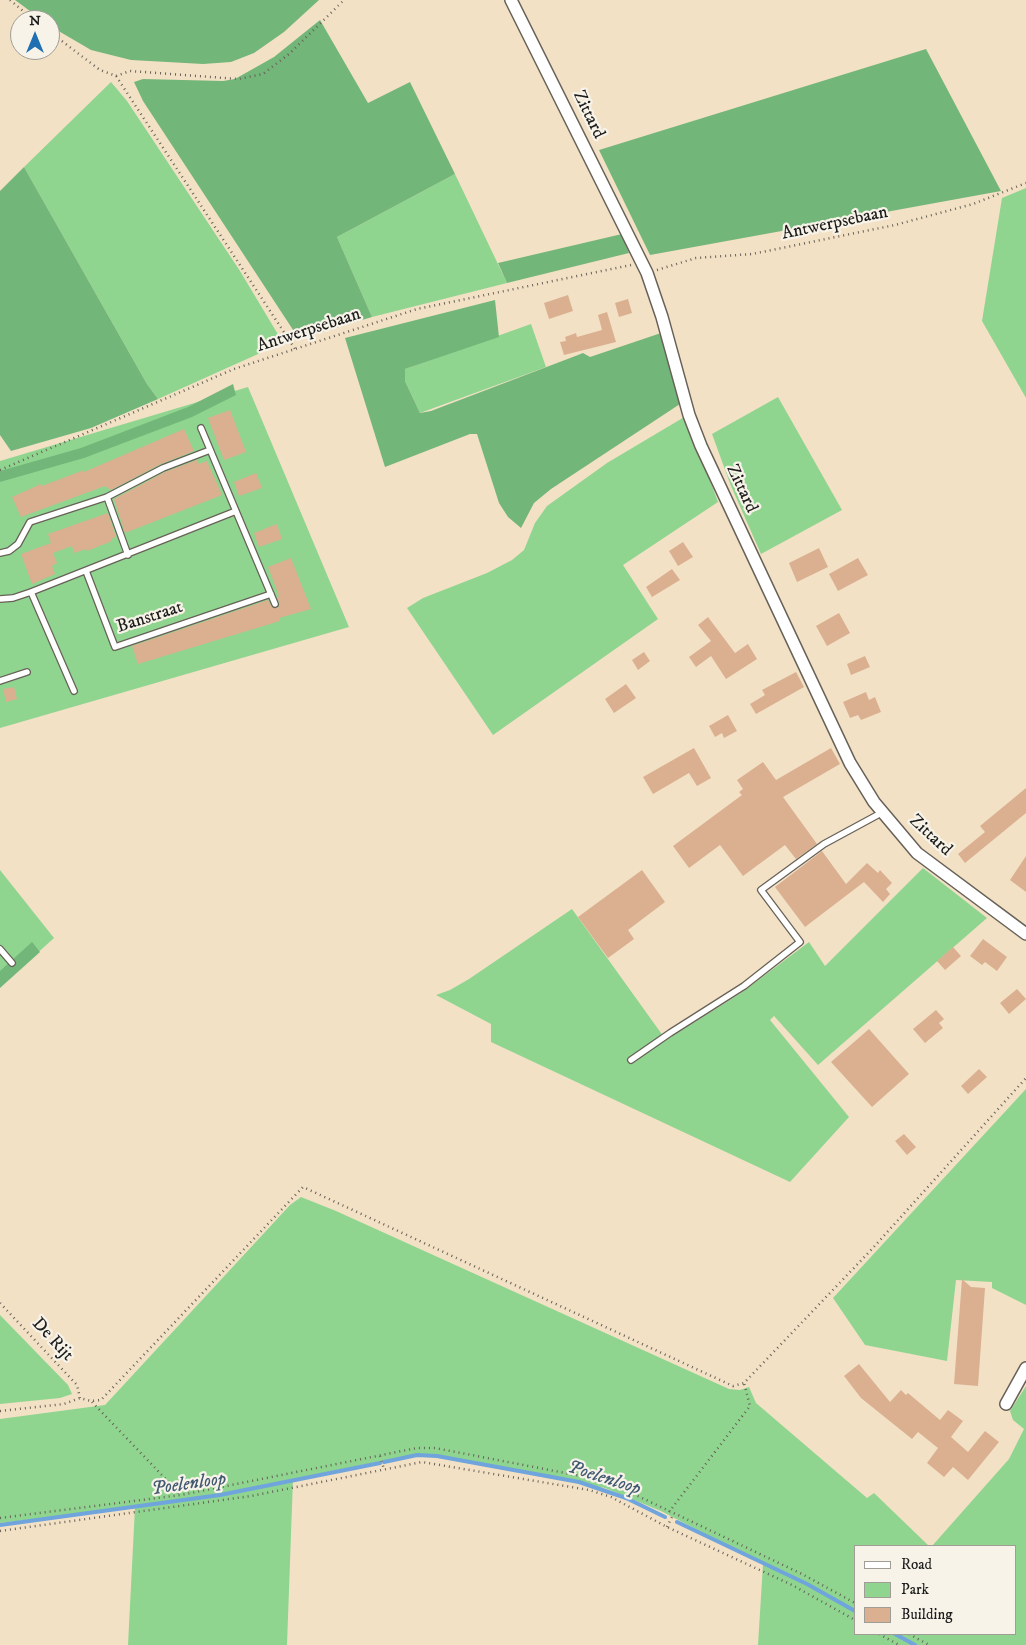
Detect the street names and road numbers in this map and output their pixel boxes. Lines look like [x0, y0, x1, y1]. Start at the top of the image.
street label: Zittard [567, 87, 609, 143]
street label: Antwerpsebaan [780, 202, 890, 246]
street label: Antwerpsebaan [254, 304, 364, 358]
street label: Zittard [720, 461, 762, 517]
street label: Banstraat [114, 597, 186, 639]
street label: Zittard [904, 811, 956, 861]
street label: De Rijt [27, 1314, 77, 1366]

